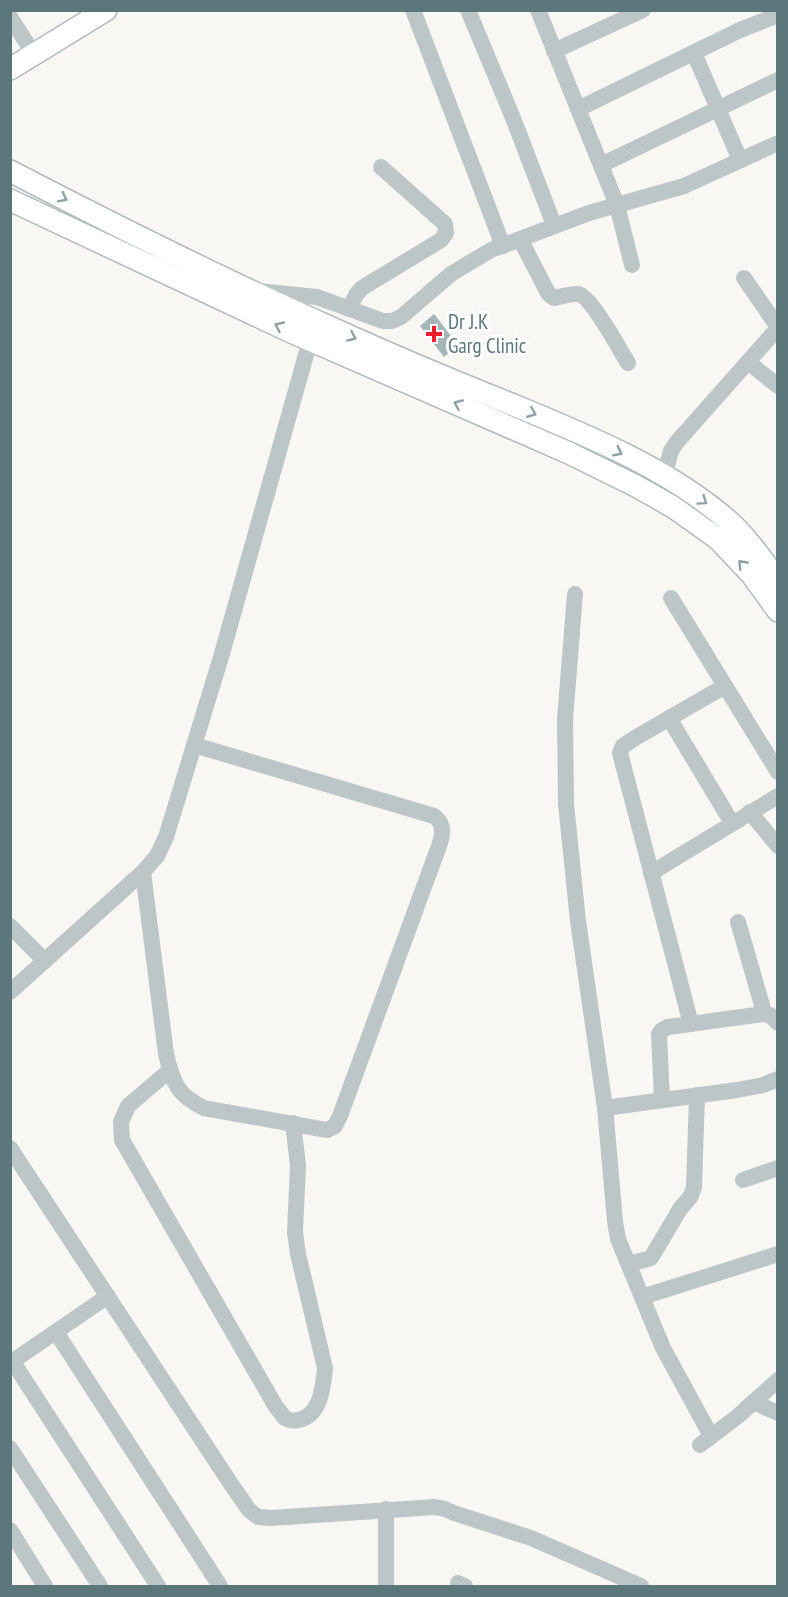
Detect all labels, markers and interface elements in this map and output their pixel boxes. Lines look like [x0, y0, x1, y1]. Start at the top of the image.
one-way arrow [56, 191, 67, 202]
place label: Dr J.K Garg Clinic [448, 308, 527, 359]
one-way arrow [275, 322, 286, 334]
marker: Dr J.K Garg Clinic [425, 325, 443, 343]
one-way arrow [345, 330, 356, 342]
one-way arrow [453, 400, 464, 412]
one-way arrow [525, 406, 536, 418]
one-way arrow [611, 444, 622, 456]
one-way arrow [696, 494, 707, 505]
one-way arrow [738, 561, 749, 571]

